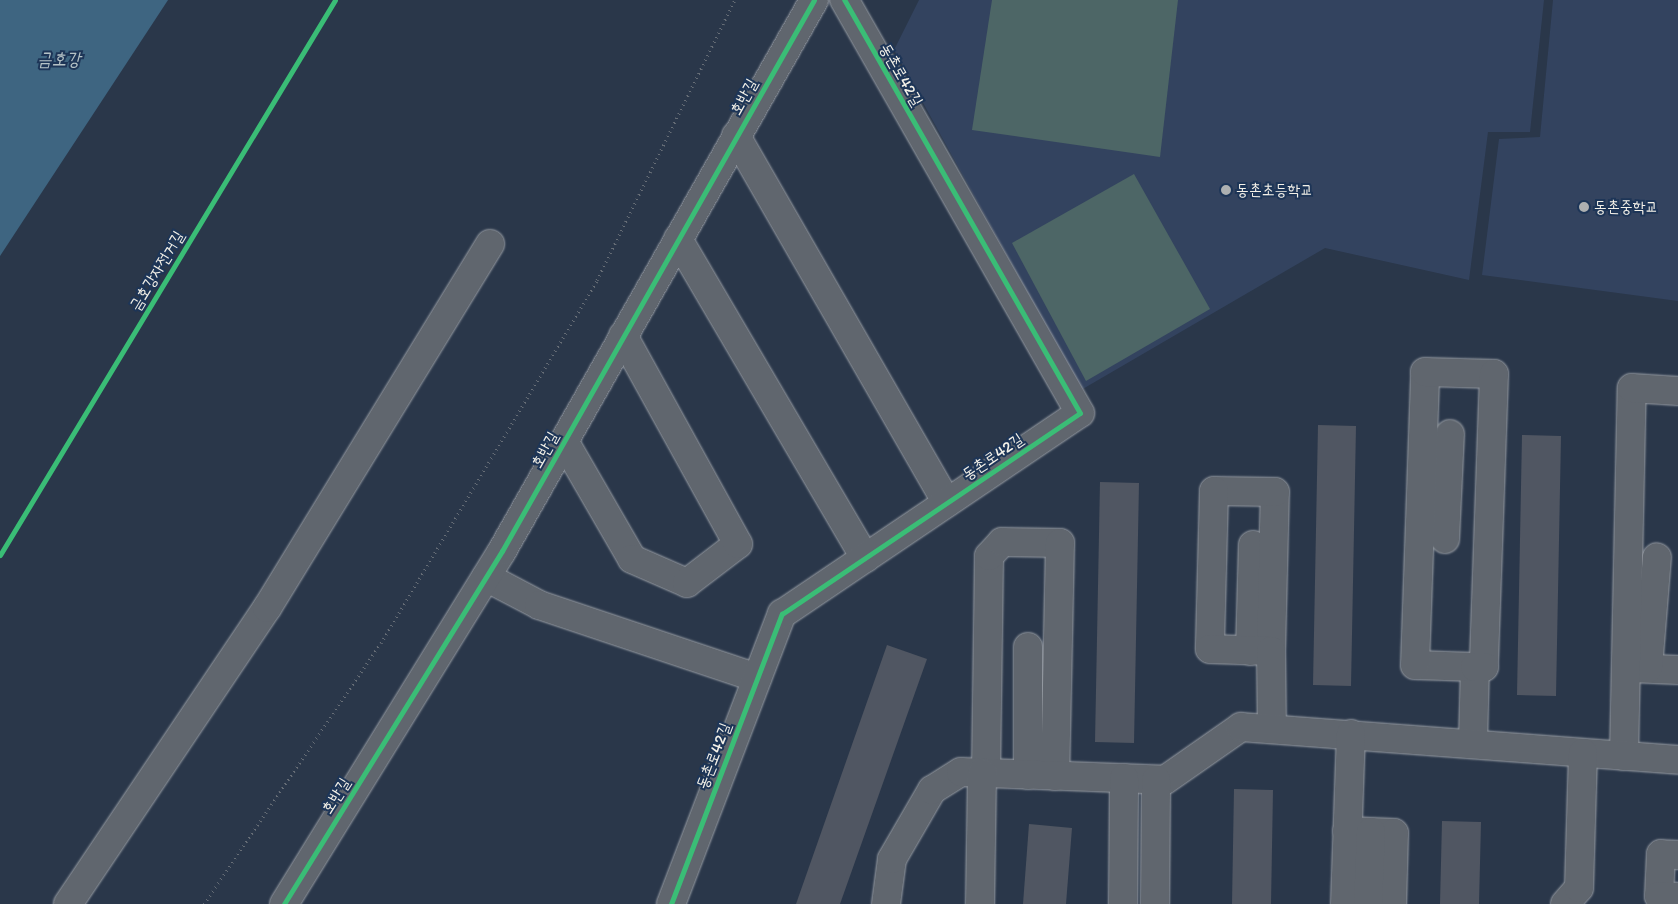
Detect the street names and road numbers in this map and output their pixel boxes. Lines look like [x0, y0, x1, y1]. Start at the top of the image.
street label: 동촌로42길 [875, 40, 927, 110]
street label: 호반길 [726, 75, 762, 119]
street label: 금호강자전거길 [126, 227, 188, 315]
street label: 호반길 [527, 428, 563, 472]
street label: 동촌로42길 [959, 430, 1027, 484]
street label: 동촌로42길 [693, 720, 735, 792]
street label: 호반길 [318, 775, 354, 817]

